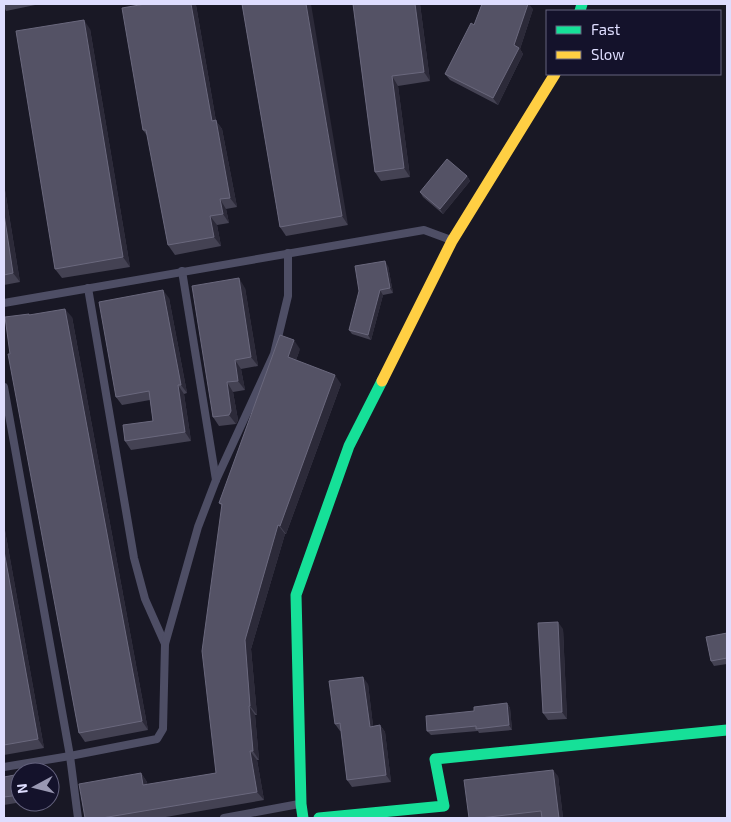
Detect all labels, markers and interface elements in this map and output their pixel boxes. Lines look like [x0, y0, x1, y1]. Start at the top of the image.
legend [546, 10, 721, 75]
text: Fast [591, 20, 621, 38]
text: Slow [591, 45, 625, 63]
north arrow [10, 762, 60, 812]
text: N [13, 783, 31, 795]

